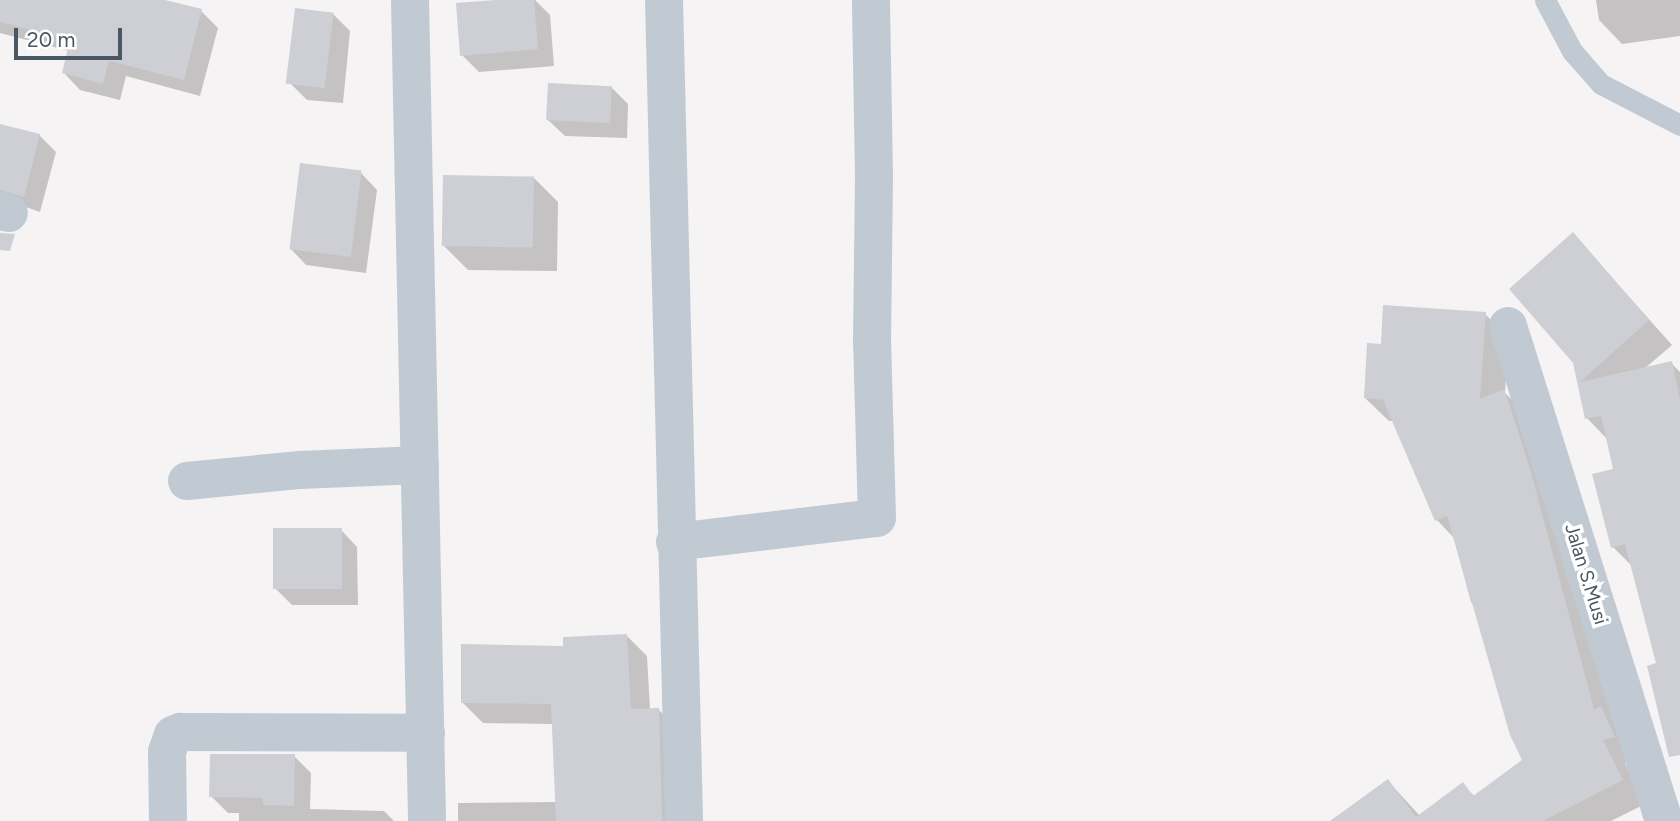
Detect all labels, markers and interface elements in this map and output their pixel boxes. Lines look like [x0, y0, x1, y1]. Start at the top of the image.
scale bar [18, 14, 126, 58]
text: 20 m [27, 27, 75, 52]
street label: Jalan S.Musi [1560, 521, 1612, 627]

